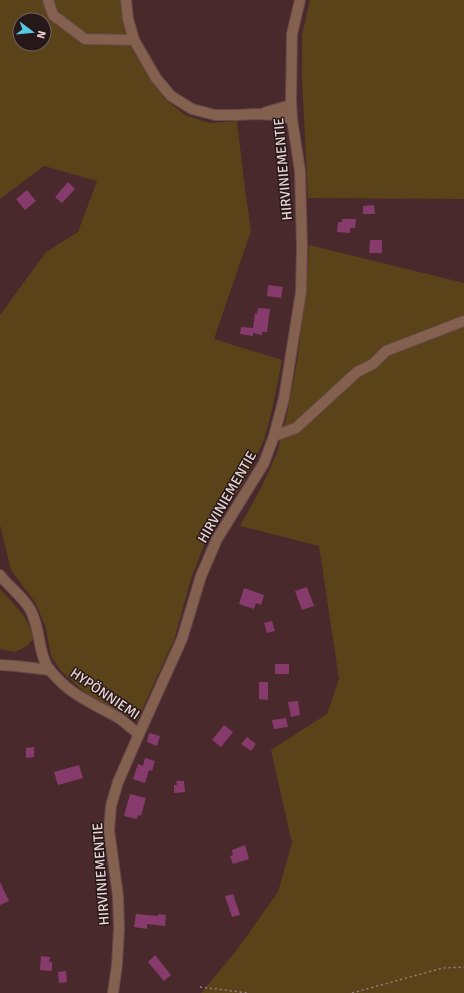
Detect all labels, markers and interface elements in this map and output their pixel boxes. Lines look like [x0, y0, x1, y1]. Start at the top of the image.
north arrow [12, 12, 52, 52]
text: N [34, 29, 48, 40]
street label: HIRVINIEMENTIE [270, 117, 296, 221]
street label: HIRVINIEMENTIE [194, 448, 260, 546]
street label: HYPÖNNIEMI [67, 665, 143, 723]
street label: HIRVINIEMENTIE [89, 822, 113, 926]

